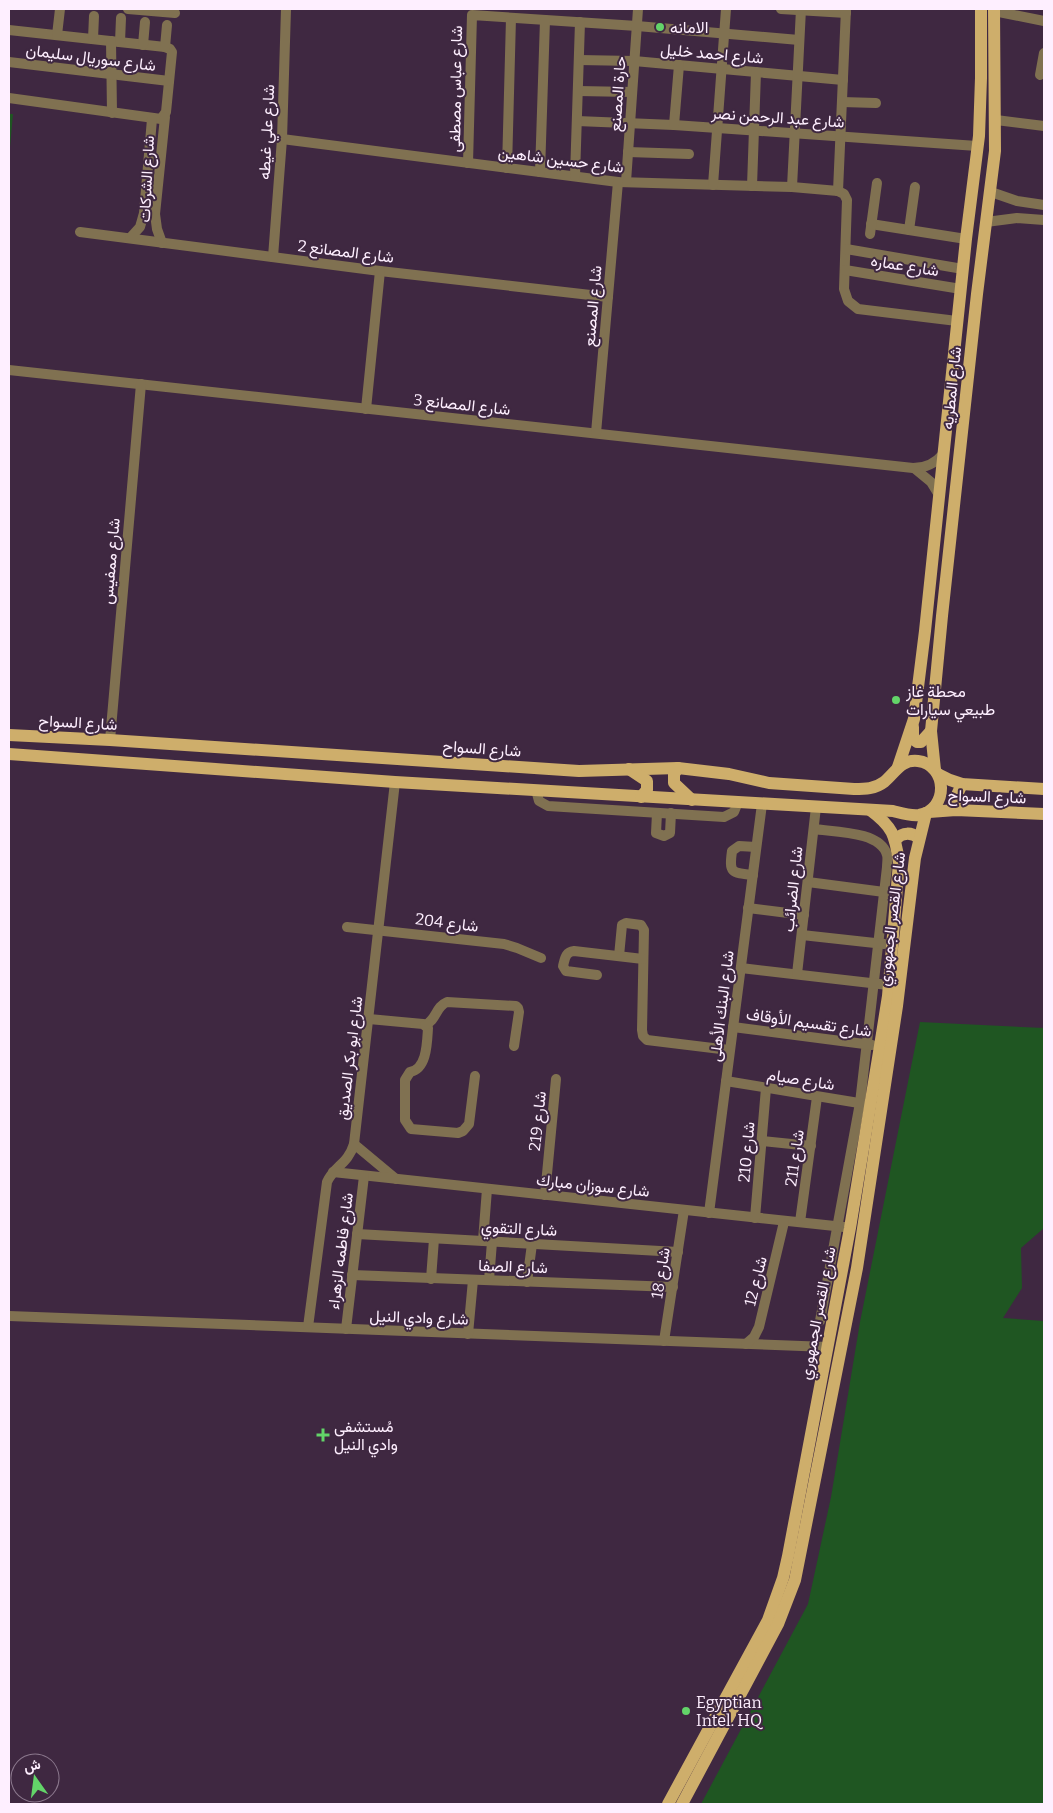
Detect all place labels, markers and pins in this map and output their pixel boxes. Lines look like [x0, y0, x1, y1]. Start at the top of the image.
place label: الامانه [670, 18, 708, 37]
marker: الامانه [654, 21, 666, 33]
place label: محطة غاز طبيعي سيارات [905, 682, 995, 723]
marker: محطة غاز طبيعي سيارات [890, 694, 902, 706]
place label: مُستشفى وادي النيل [334, 1417, 398, 1458]
marker: مُستشفى وادي النيل [316, 1428, 330, 1442]
place label: Egyptian Intel. HQ [696, 1693, 763, 1730]
marker: Egyptian Intel. HQ [680, 1705, 692, 1717]

